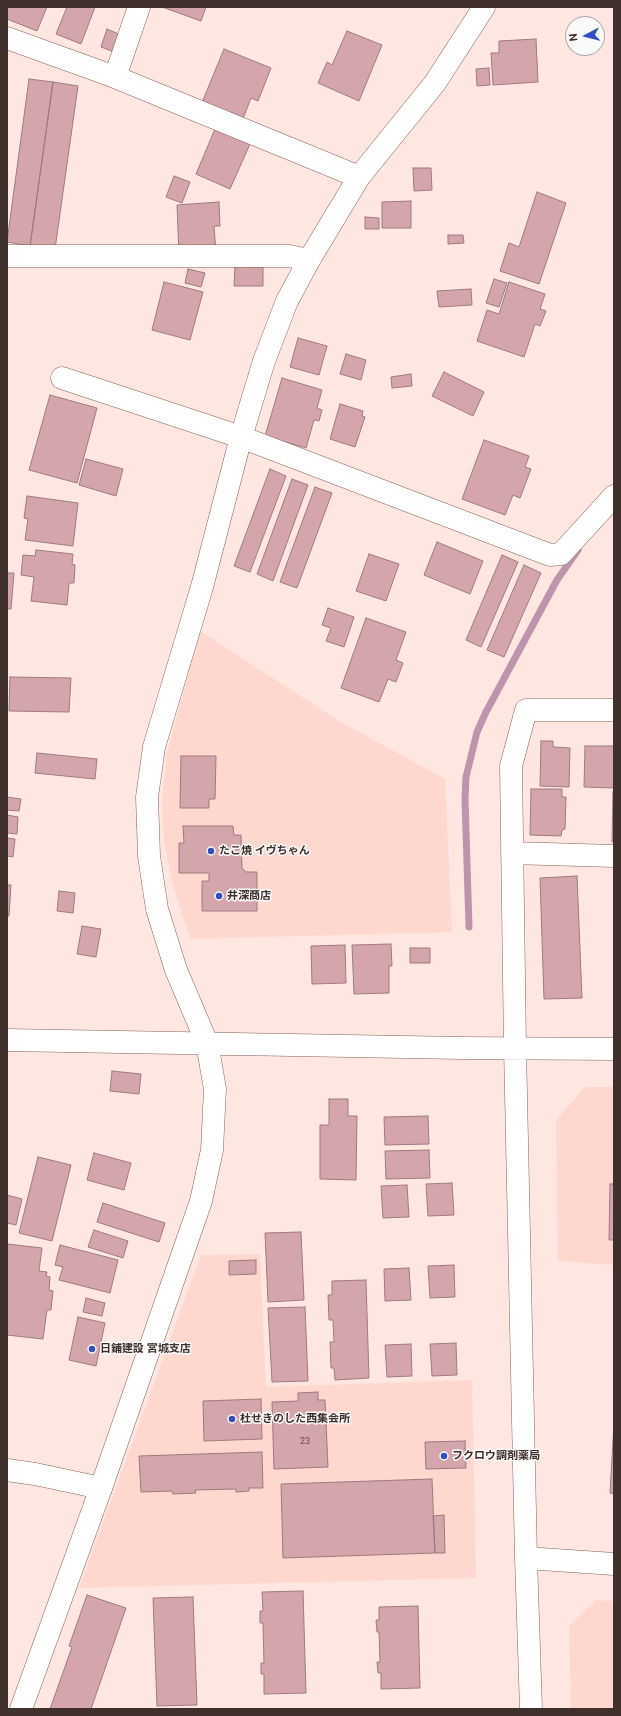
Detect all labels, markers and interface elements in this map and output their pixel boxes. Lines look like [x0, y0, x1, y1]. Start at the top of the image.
north arrow [565, 16, 605, 56]
text: N [567, 33, 581, 42]
place label: たこ焼 イヴちゃん [219, 844, 310, 858]
marker: たこ焼 イヴちゃん [206, 846, 216, 856]
place label: 井深商店 [227, 889, 271, 903]
marker: 井深商店 [214, 891, 224, 901]
place label: 日鋪建設 宮城支店 [100, 1342, 191, 1356]
marker: 日鋪建設 宮城支店 [87, 1344, 97, 1354]
place label: 杜せきのした西集会所 [240, 1412, 350, 1426]
marker: 杜せきのした西集会所 [227, 1414, 237, 1424]
house number: 23 [300, 1437, 310, 1447]
place label: フクロウ調剤薬局 [452, 1449, 540, 1463]
marker: フクロウ調剤薬局 [439, 1451, 449, 1461]

